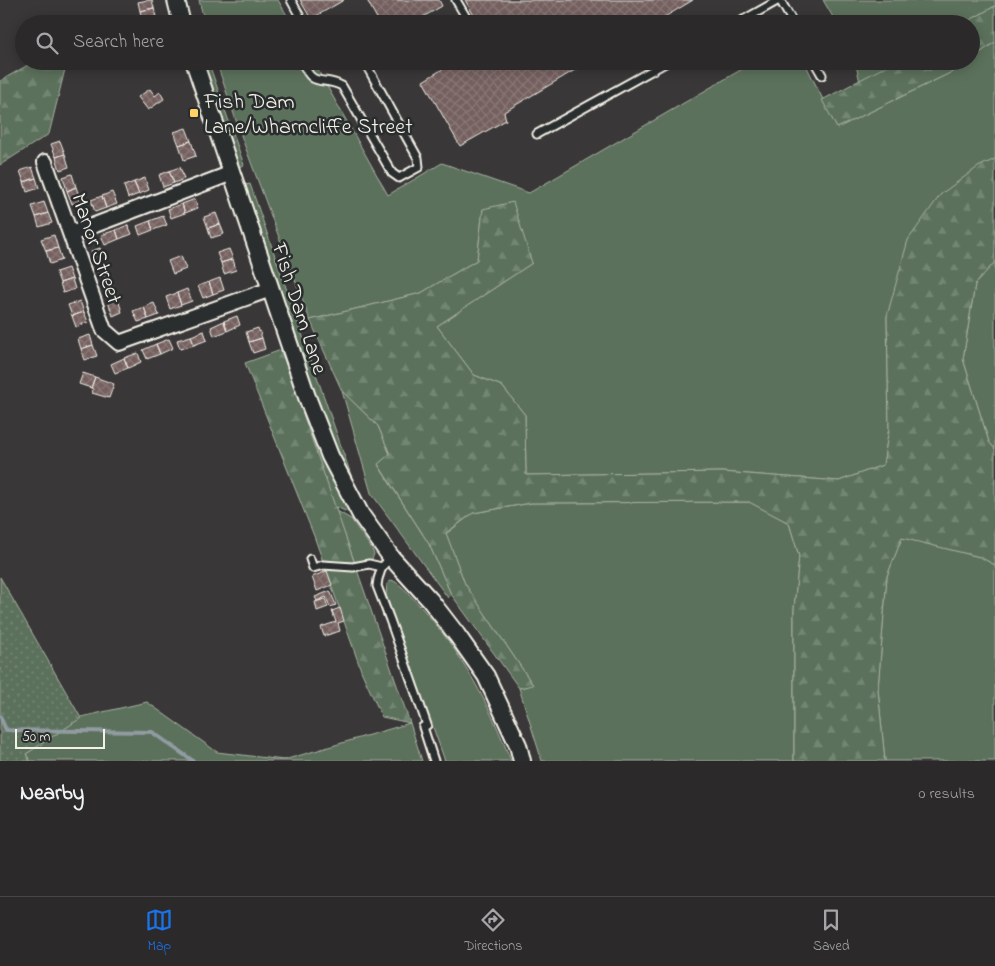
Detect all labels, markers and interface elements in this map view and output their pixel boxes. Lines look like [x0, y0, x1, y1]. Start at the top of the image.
search box [15, 15, 980, 70]
icon: search [33, 29, 61, 57]
text: Search here [73, 29, 164, 56]
place label: Fish Dam Lane/Wharncliffe Street [203, 87, 413, 144]
marker: Fish Dam Lane/Wharncliffe Street [188, 107, 200, 119]
street label: Manor Street [61, 189, 129, 309]
street label: Fish Dam Lane [262, 238, 335, 379]
scale bar [15, 726, 105, 749]
text: 50 m [22, 727, 50, 748]
text: Nearby [20, 779, 84, 809]
text: 0 results [919, 782, 975, 806]
tab: Map [145, 906, 173, 957]
tab: Directions [464, 906, 522, 957]
tab: Saved [813, 906, 850, 957]

